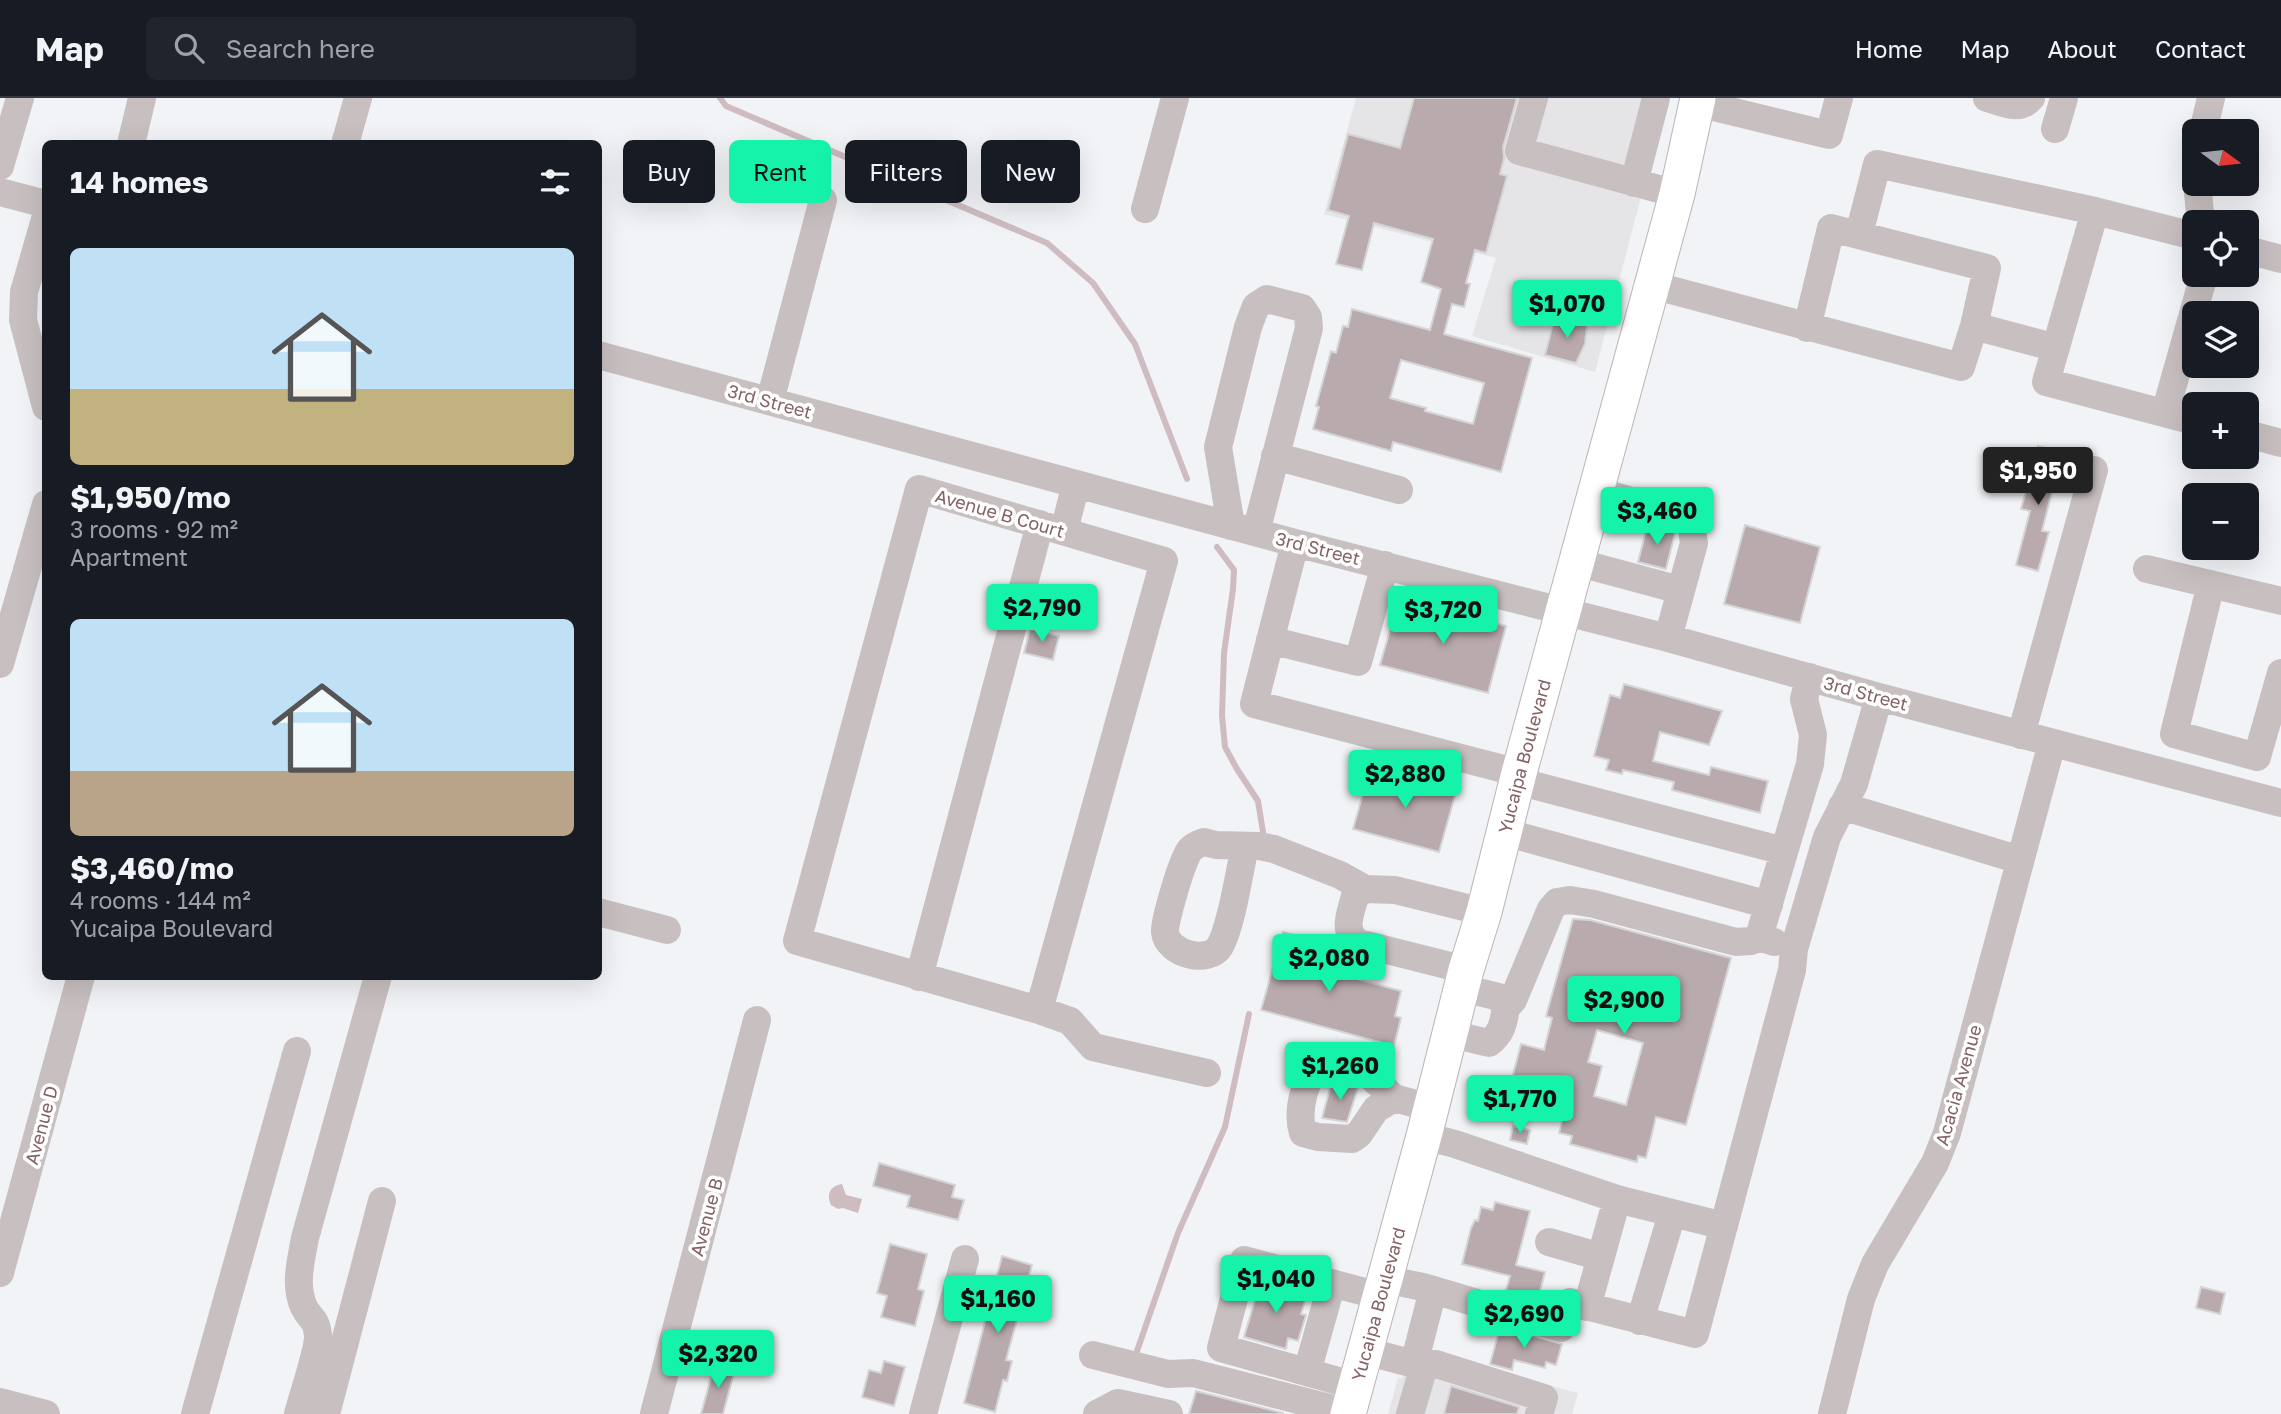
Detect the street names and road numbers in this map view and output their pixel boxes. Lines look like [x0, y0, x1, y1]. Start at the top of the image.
street label: 3rd Street [726, 379, 814, 423]
street label: Avenue B Court [933, 484, 1067, 542]
street label: 3rd Street [1274, 527, 1362, 569]
street label: 3rd Street [1822, 671, 1910, 715]
street label: Yucaipa Boulevard [1493, 677, 1555, 836]
street label: Acacia Avenue [1930, 1022, 1986, 1148]
street label: Avenue D [20, 1083, 62, 1167]
street label: Avenue B [685, 1175, 727, 1259]
street label: Yucaipa Boulevard [1346, 1224, 1410, 1384]

